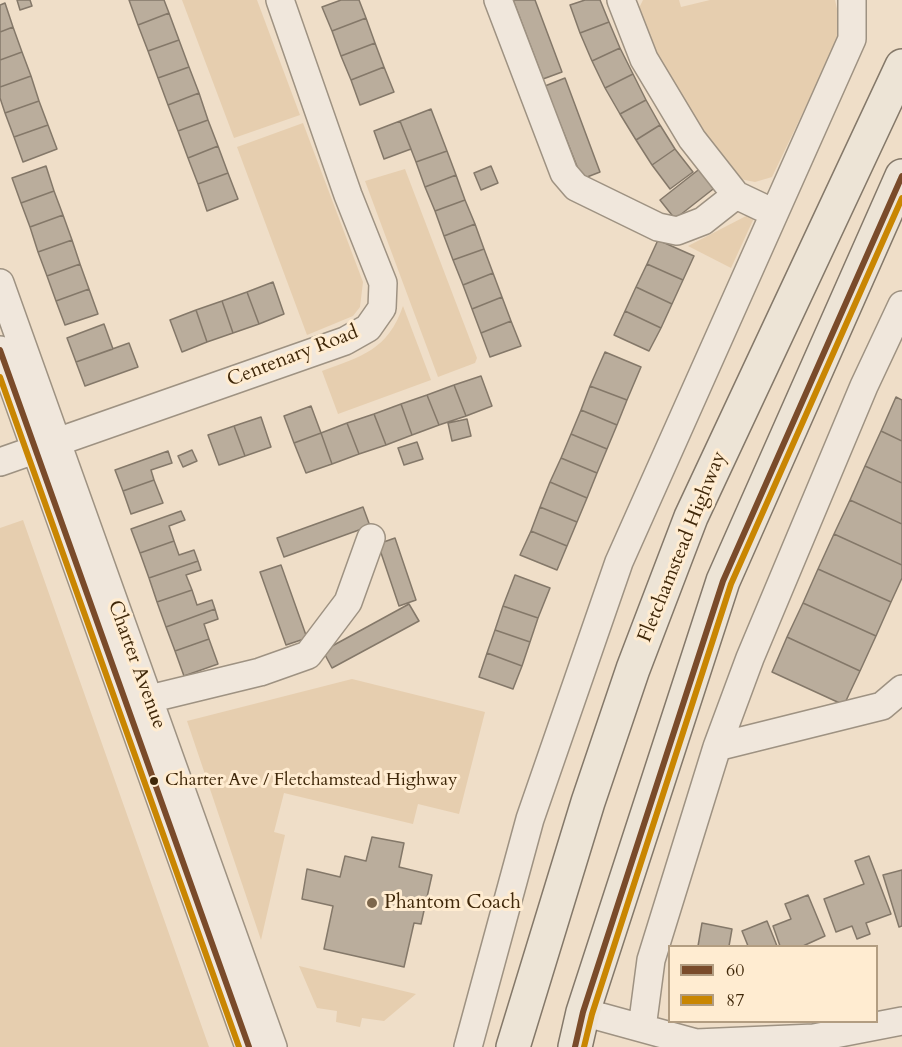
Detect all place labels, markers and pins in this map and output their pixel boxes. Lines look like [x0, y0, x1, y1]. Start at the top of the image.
place label: Charter Ave / Fletchamstead Highway [165, 770, 457, 792]
marker: Charter Ave / Fletchamstead Highway [148, 775, 160, 787]
place label: Phantom Coach [384, 891, 521, 915]
marker: Phantom Coach [365, 896, 379, 910]

